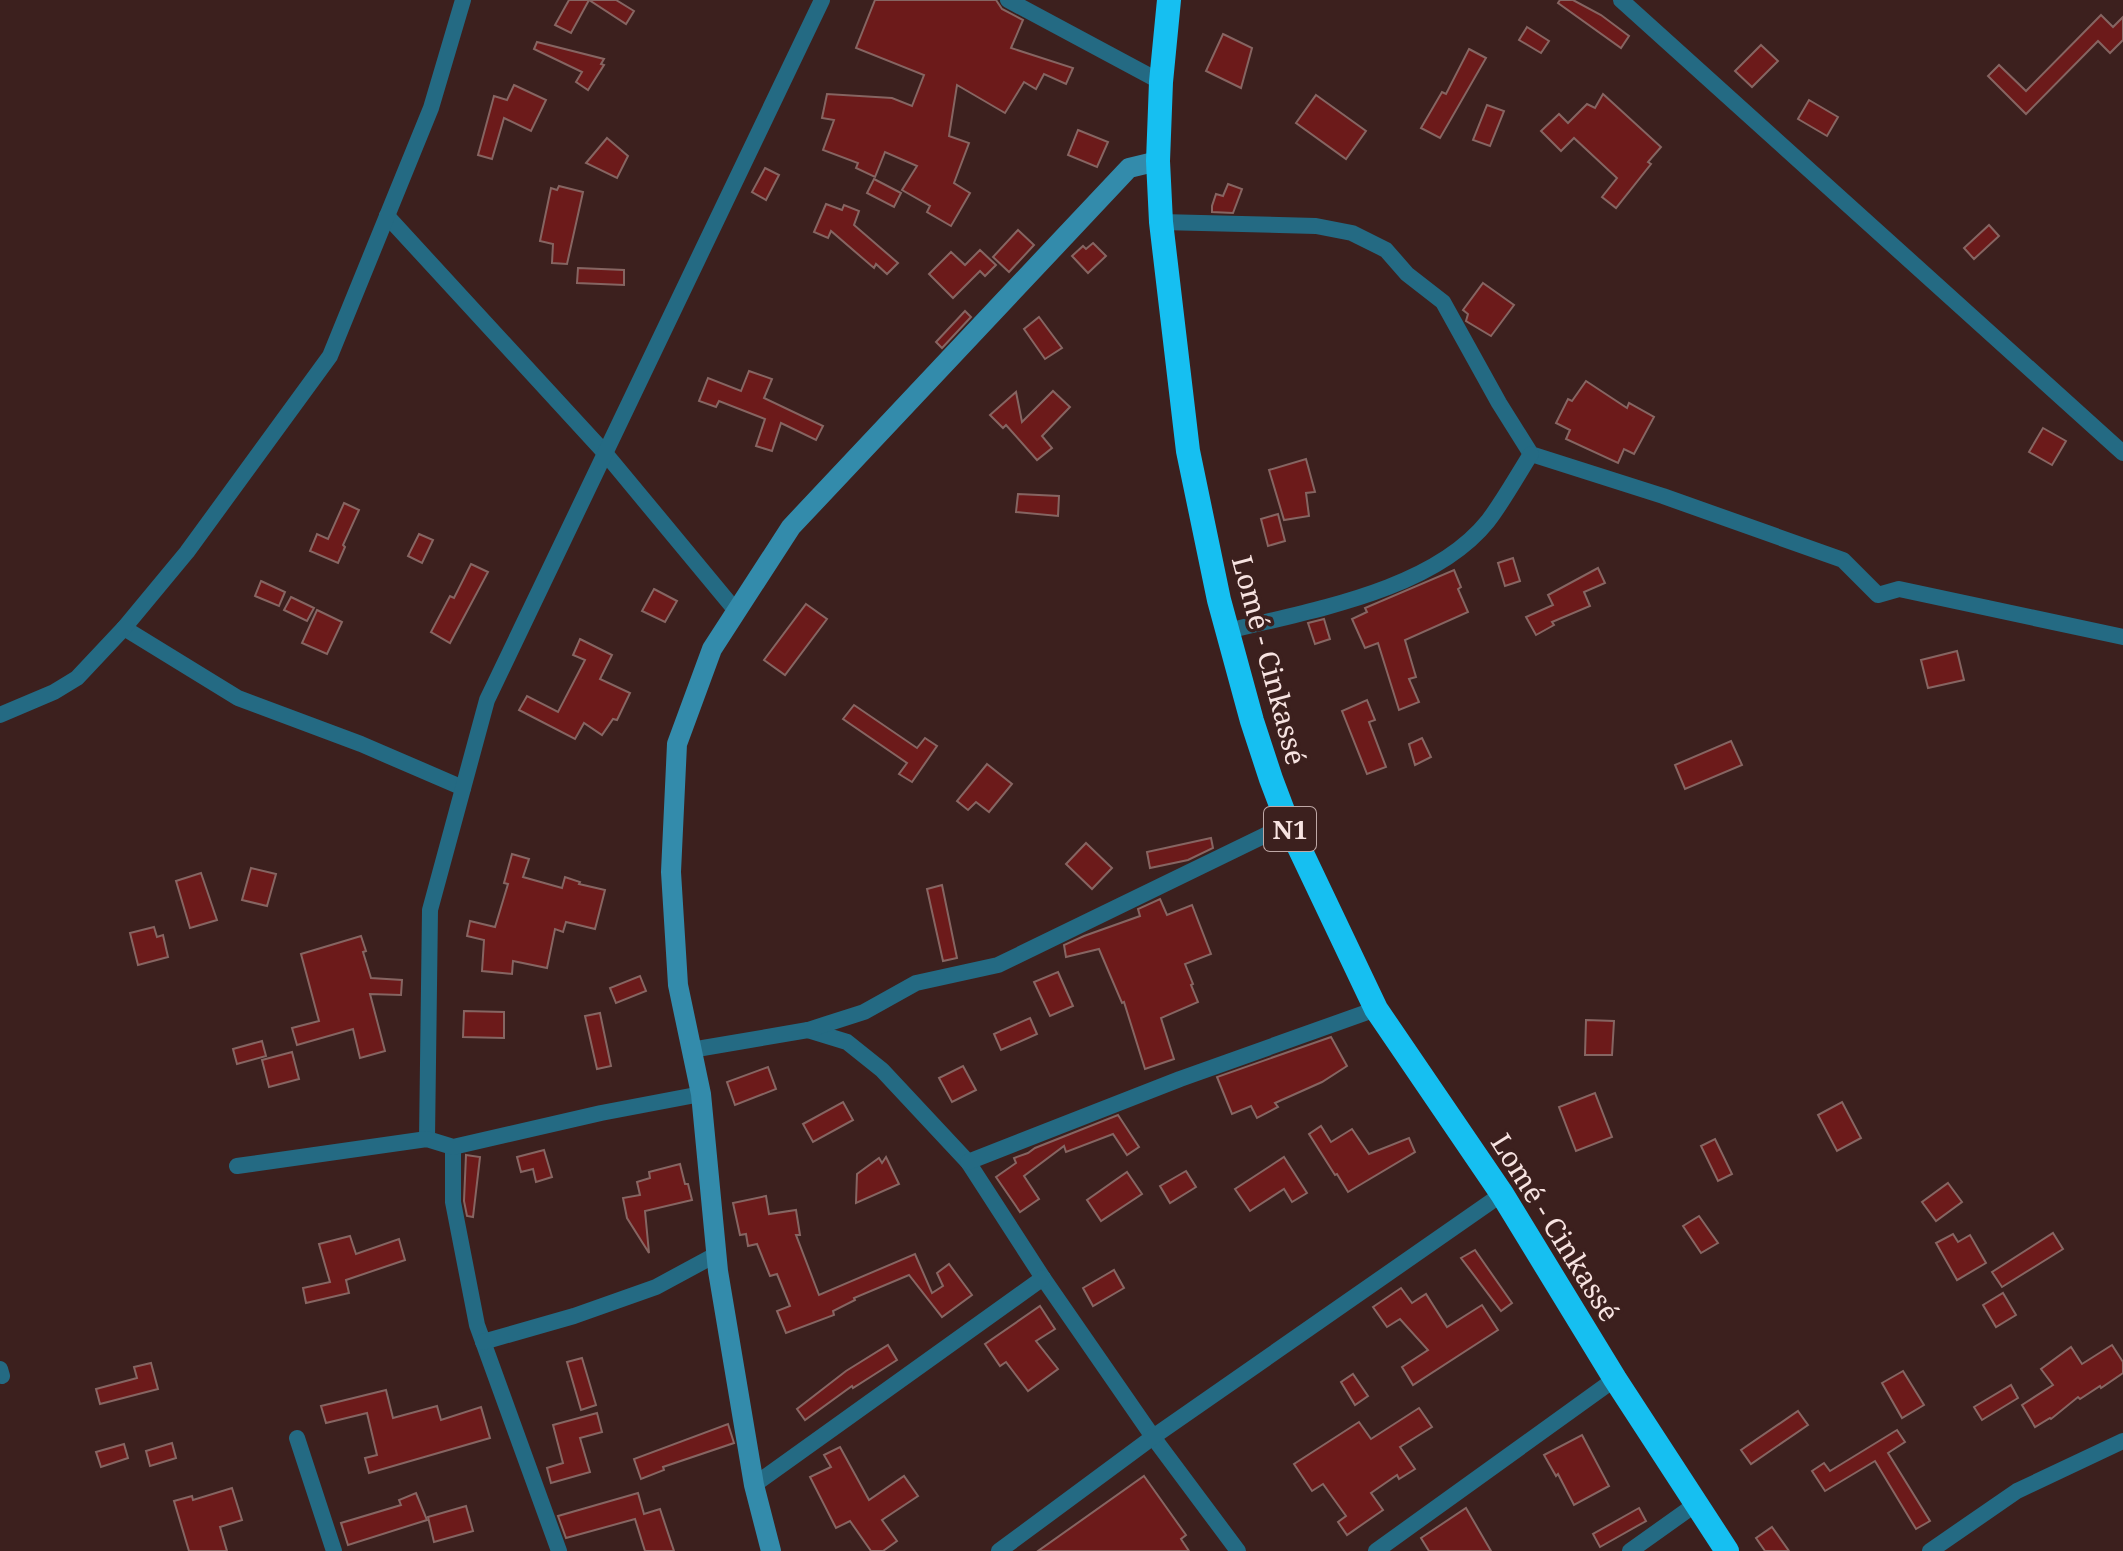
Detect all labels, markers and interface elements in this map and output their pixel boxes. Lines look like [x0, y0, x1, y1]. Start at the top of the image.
street label: Lomé - Cinkassé [1224, 551, 1316, 769]
road number: N1 [1264, 807, 1316, 851]
street label: Lomé - Cinkassé [1483, 1126, 1629, 1328]

